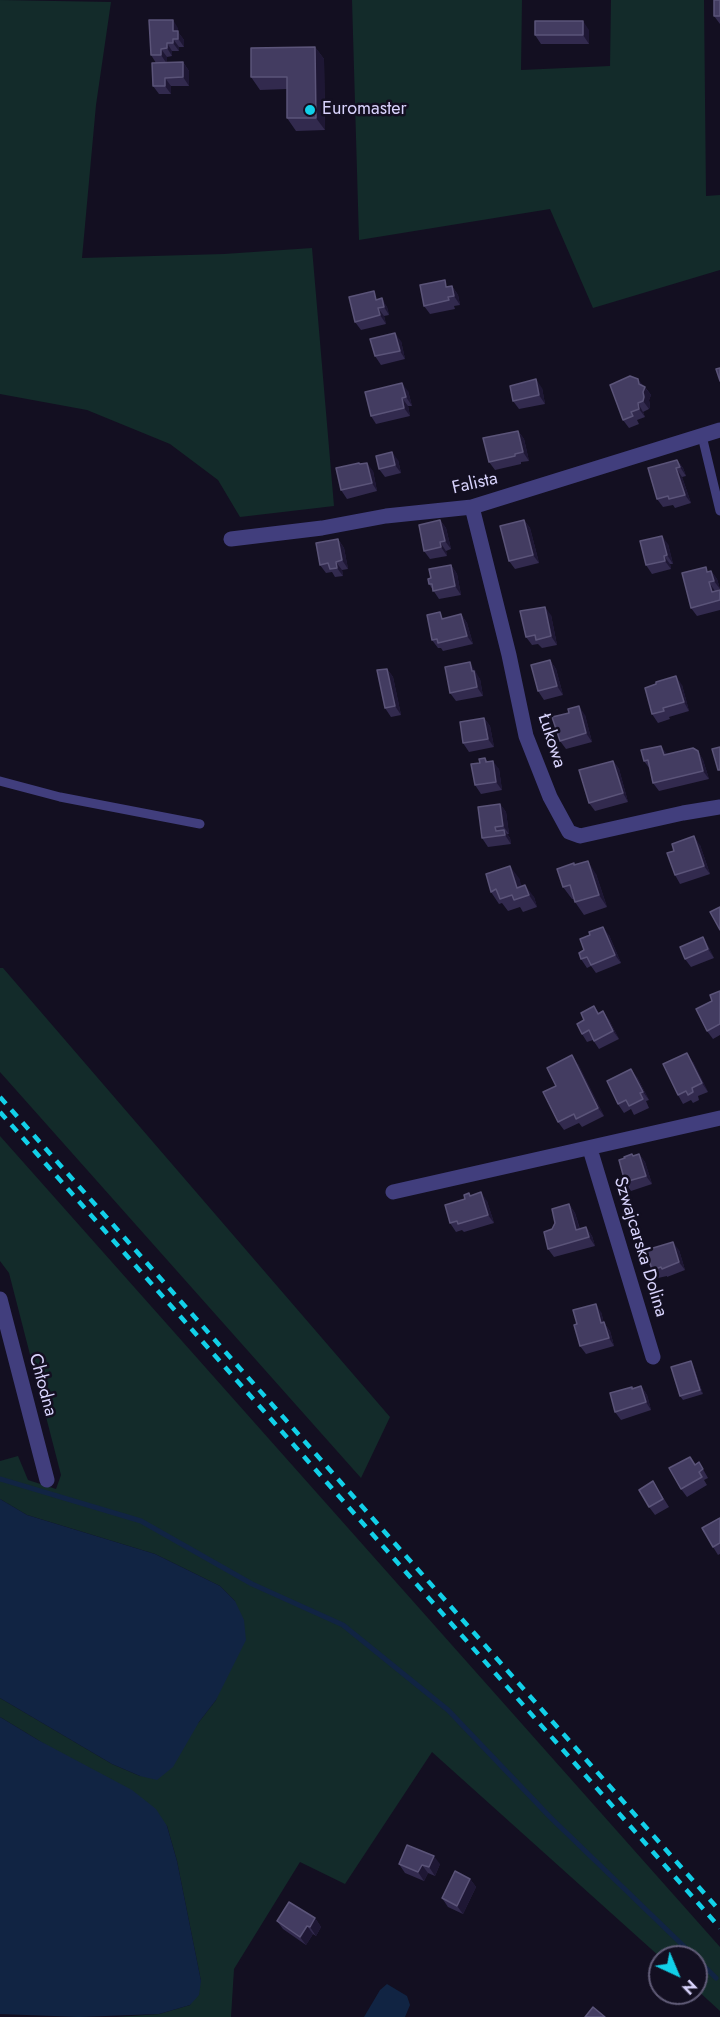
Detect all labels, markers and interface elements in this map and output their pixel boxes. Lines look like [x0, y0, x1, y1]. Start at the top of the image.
place label: Euromaster [322, 99, 407, 121]
marker: Euromaster [303, 103, 317, 117]
street label: Falista [450, 468, 500, 500]
street label: Łukowa [532, 711, 570, 771]
street label: Szwajcarska Dolina [608, 1174, 672, 1320]
street label: Chłodna [23, 1351, 61, 1419]
north arrow [648, 1945, 708, 2005]
text: N [677, 1974, 702, 2000]

